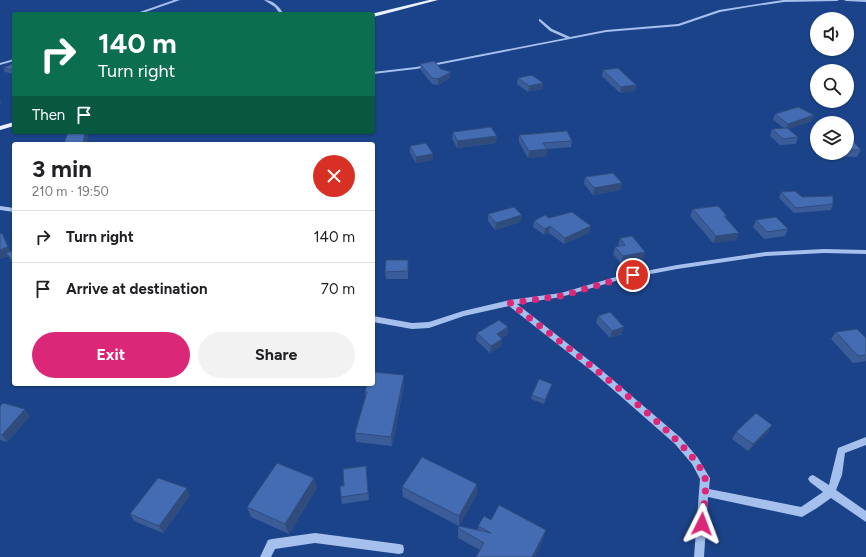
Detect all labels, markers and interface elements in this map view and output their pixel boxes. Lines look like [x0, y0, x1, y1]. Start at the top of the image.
map controls [810, 12, 854, 160]
button: sound [810, 12, 854, 56]
text: 140 m [98, 26, 177, 60]
icon: right [32, 28, 84, 80]
text: Turn right [98, 60, 175, 82]
button: search [810, 64, 854, 108]
icon: arrive [73, 104, 95, 126]
text: Then [32, 106, 65, 124]
button: layers [810, 116, 854, 160]
text: 3 min [32, 154, 92, 183]
button: close [313, 155, 355, 197]
text: 210 m · 19:50 [32, 184, 109, 199]
icon: right [32, 226, 54, 248]
text: Turn right [66, 228, 134, 246]
text: 140 m [313, 228, 355, 246]
pin [616, 258, 650, 292]
icon: arrive [622, 264, 644, 286]
icon: arrive [32, 278, 54, 300]
text: Arrive at destination [66, 280, 207, 298]
text: 70 m [321, 280, 355, 298]
button: Exit [32, 332, 190, 378]
button: Share [198, 332, 355, 378]
position arrow [681, 503, 723, 545]

